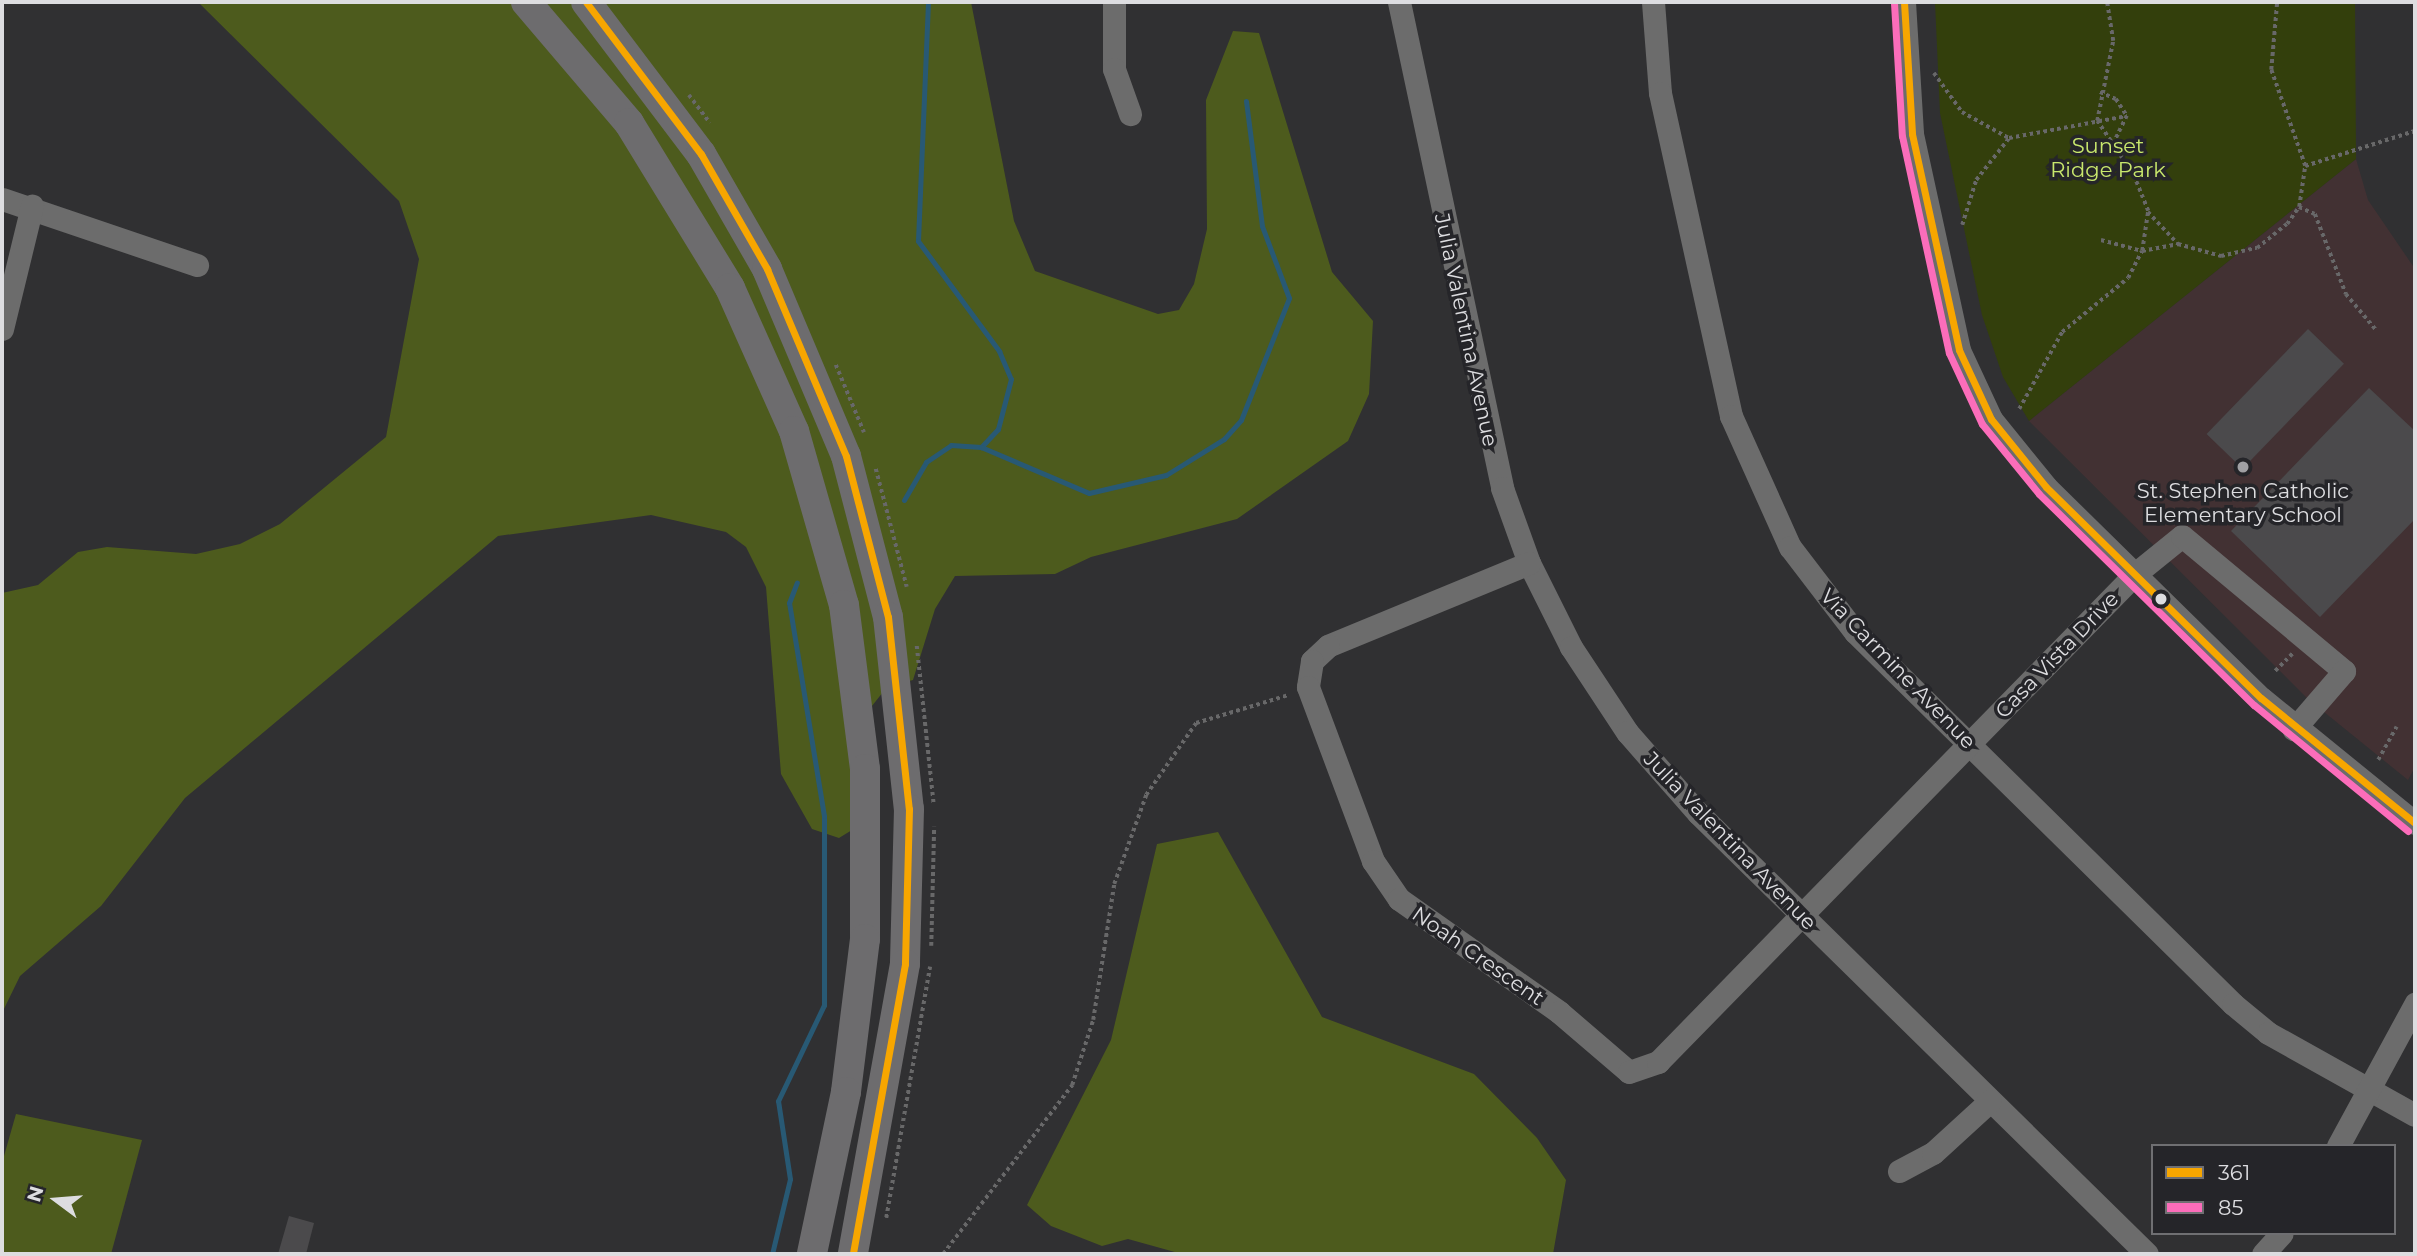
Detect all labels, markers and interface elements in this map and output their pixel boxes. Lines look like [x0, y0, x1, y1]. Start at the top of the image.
park label: Sunset Ridge Park [2050, 133, 2166, 183]
street label: Julia Valentina Avenue [1429, 211, 1503, 449]
marker: St. Stephen Catholic Elementary School [2235, 459, 2251, 475]
place label: St. Stephen Catholic Elementary School [2137, 478, 2349, 528]
street label: Via Carmine Avenue [1815, 584, 1981, 754]
street label: Casa Vista Drive [1990, 586, 2124, 724]
unlabelled marker [2154, 592, 2168, 606]
street label: Julia Valentina Avenue [1638, 747, 1822, 935]
street label: Noah Crescent [1407, 901, 1549, 1011]
legend [2151, 1144, 2396, 1235]
text: 361 [2218, 1160, 2250, 1185]
north arrow [21, 1165, 91, 1235]
text: N [22, 1184, 49, 1205]
text: 85 [2218, 1195, 2243, 1220]

